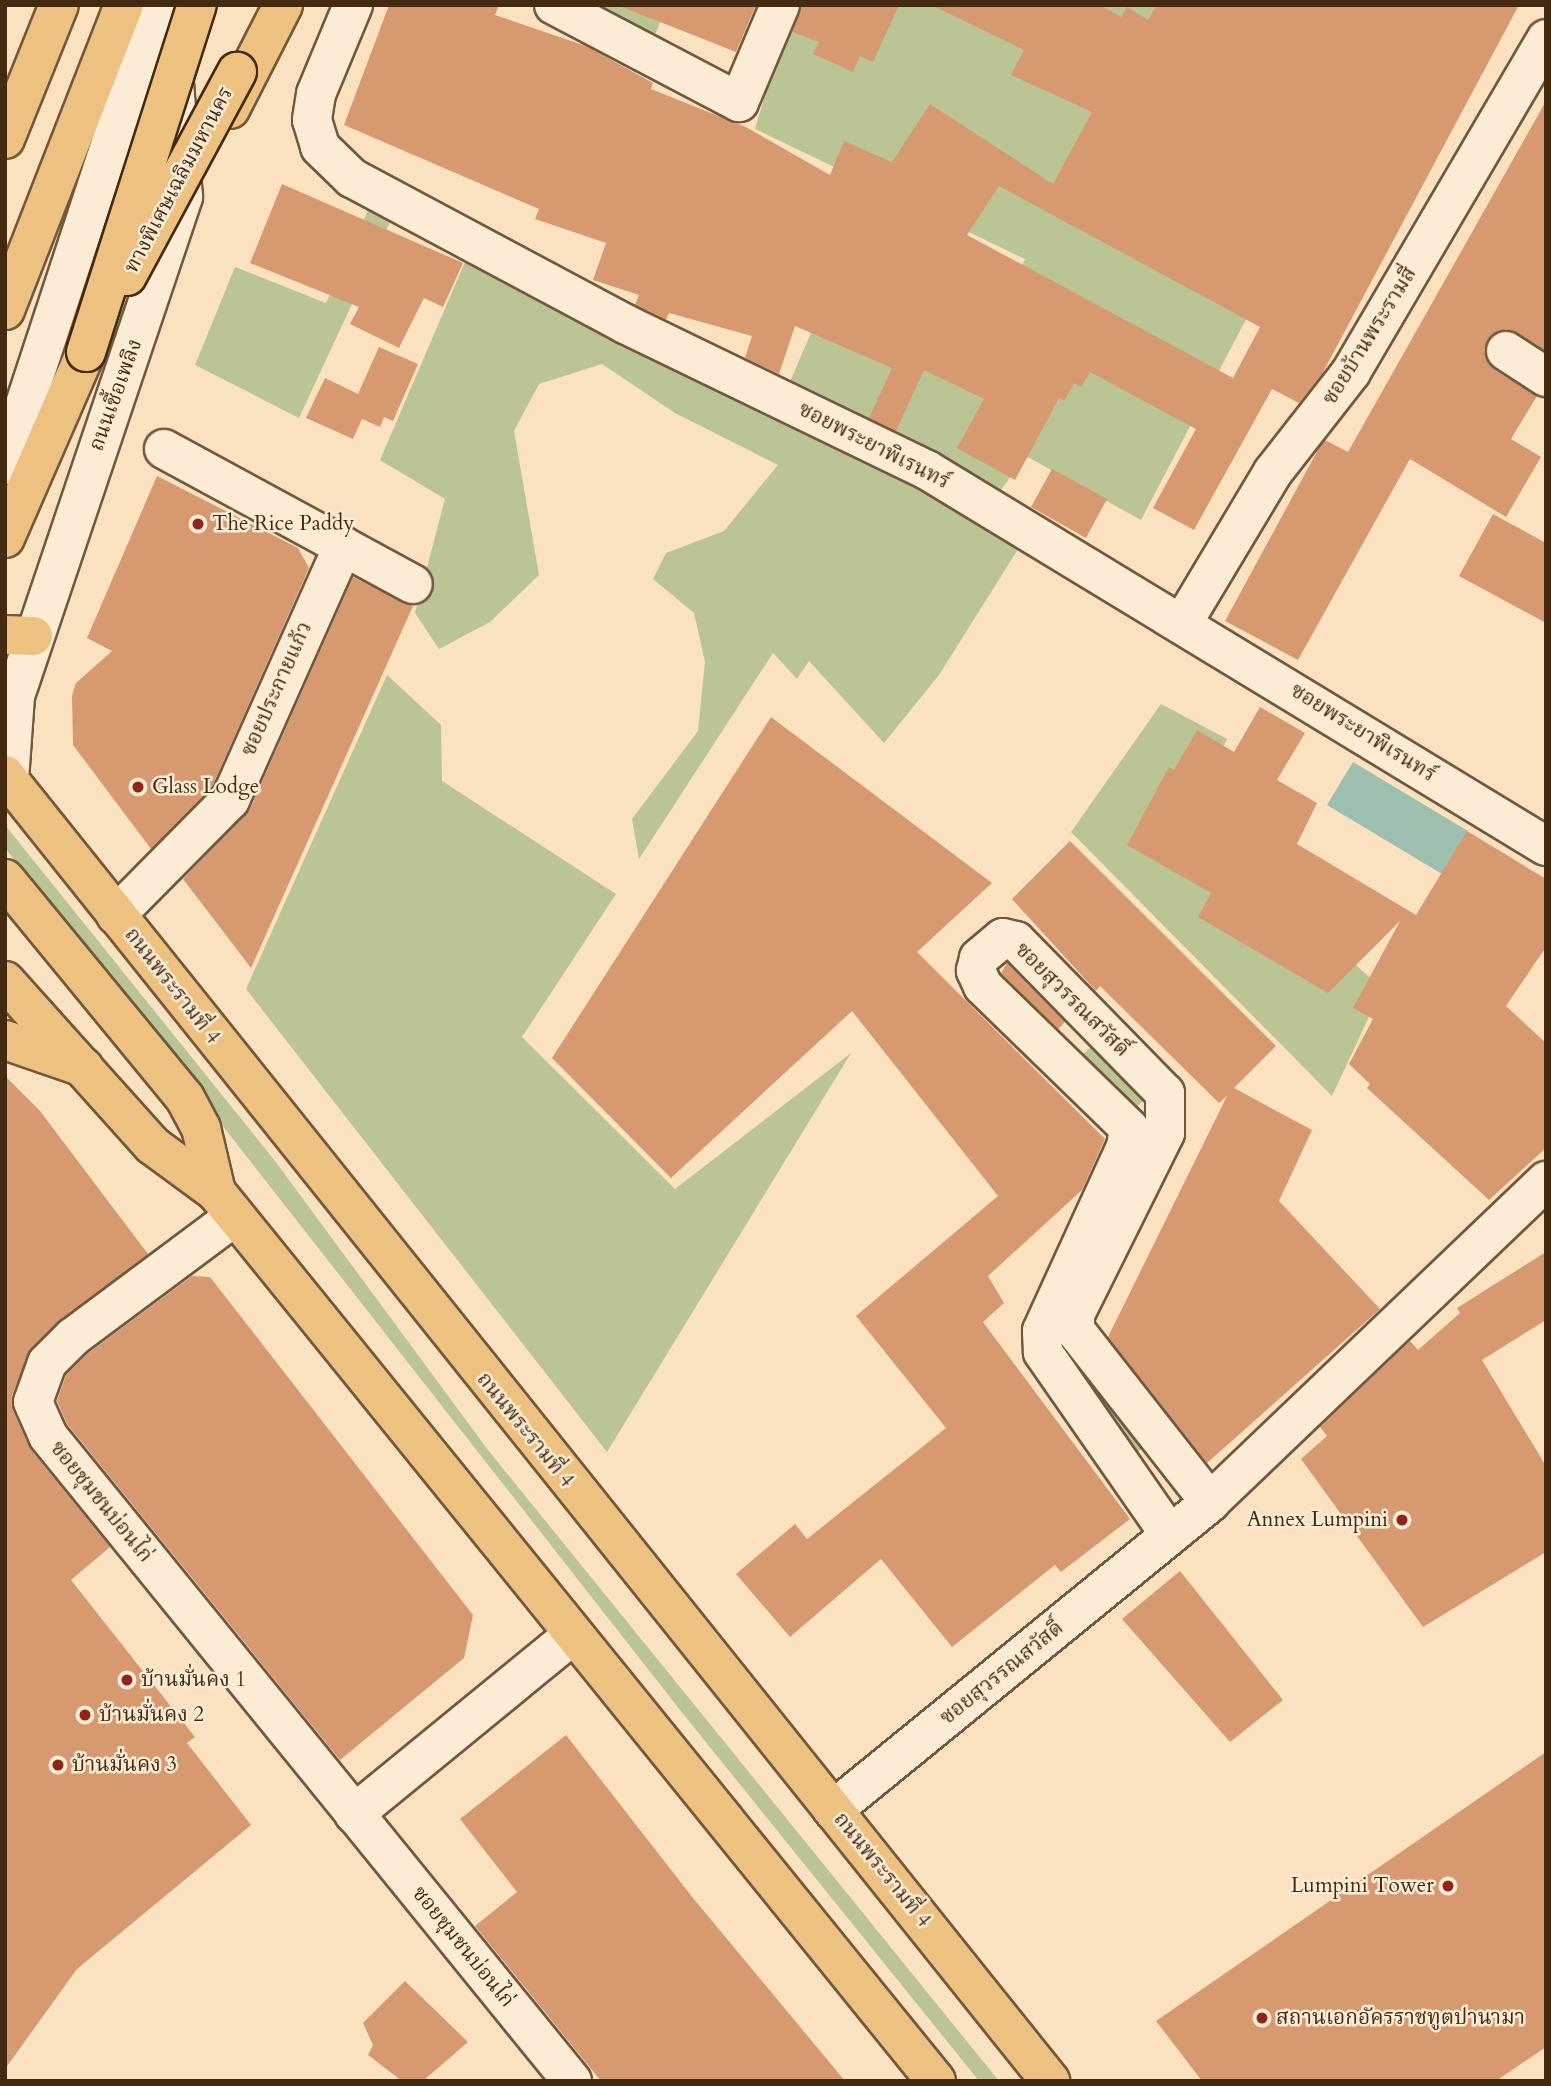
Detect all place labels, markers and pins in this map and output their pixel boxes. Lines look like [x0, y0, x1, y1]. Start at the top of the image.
place label: The Rice Paddy [212, 511, 354, 537]
marker: The Rice Paddy [190, 516, 206, 532]
place label: Glass Lodge [152, 774, 259, 800]
marker: Glass Lodge [130, 779, 146, 795]
place label: Annex Lumpini [1247, 1507, 1388, 1533]
marker: Annex Lumpini [1394, 1512, 1410, 1528]
place label: บ้านมั่นคง 1 [141, 1667, 246, 1693]
marker: บ้านมั่นคง 1 [119, 1672, 135, 1688]
place label: บ้านมั่นคง 2 [99, 1702, 204, 1728]
marker: บ้านมั่นคง 2 [77, 1707, 93, 1723]
place label: บ้านมั่นคง 3 [72, 1752, 177, 1778]
marker: บ้านมั่นคง 3 [50, 1757, 66, 1773]
place label: Lumpini Tower [1291, 1873, 1434, 1899]
marker: Lumpini Tower [1440, 1878, 1456, 1894]
place label: สถานเอกอัครราชทูตปานามา [1276, 2005, 1525, 2031]
marker: สถานเอกอัครราชทูตปานามา [1254, 2010, 1270, 2026]

